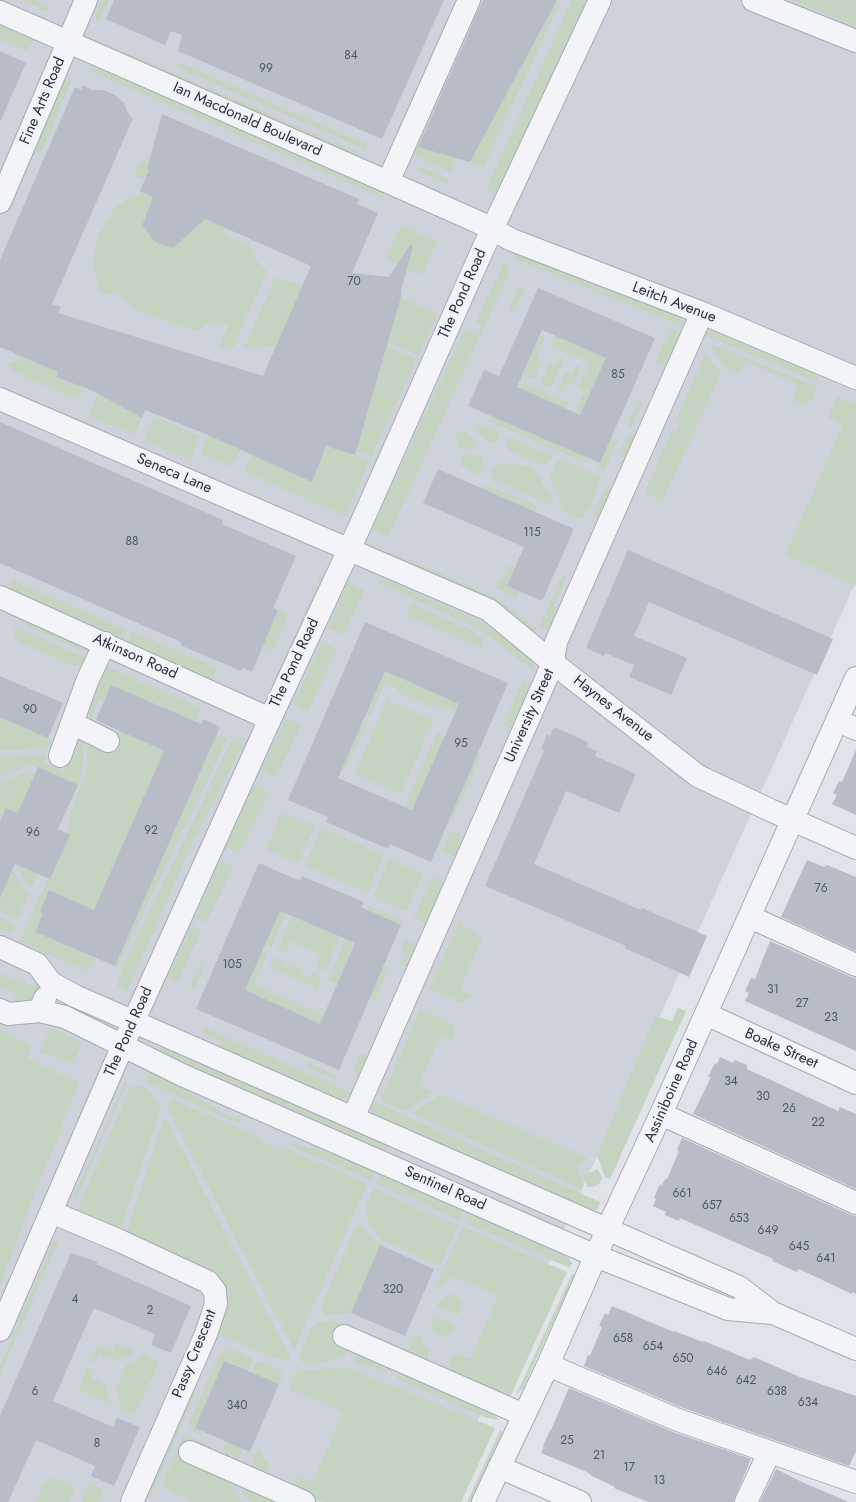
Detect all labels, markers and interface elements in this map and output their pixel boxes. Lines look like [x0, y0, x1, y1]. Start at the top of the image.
house number: 84 [344, 49, 358, 63]
street label: Fine Arts Road [17, 55, 69, 147]
house number: 99 [259, 62, 273, 76]
street label: Ian Macdonald Boulevard [170, 79, 324, 161]
street label: The Pond Road [435, 246, 491, 342]
house number: 70 [347, 275, 361, 289]
street label: Leitch Avenue [630, 279, 718, 327]
house number: 85 [611, 368, 625, 382]
street label: Seneca Lane [134, 450, 214, 498]
house number: 115 [523, 526, 541, 540]
house number: 88 [125, 535, 139, 549]
street label: The Pond Road [266, 616, 324, 710]
street label: Atkinson Road [90, 630, 180, 684]
street label: University Street [501, 666, 559, 766]
street label: Haynes Avenue [569, 672, 657, 746]
house number: 90 [23, 703, 37, 717]
house number: 95 [454, 737, 468, 751]
house number: 92 [144, 824, 158, 838]
house number: 96 [26, 826, 40, 840]
house number: 76 [814, 882, 828, 896]
house number: 105 [222, 958, 242, 972]
house number: 31 [767, 983, 779, 997]
street label: The Pond Road [101, 984, 157, 1080]
house number: 27 [795, 997, 809, 1011]
house number: 23 [824, 1011, 838, 1025]
street label: Boake Street [742, 1025, 820, 1073]
street label: Assiniboine Road [641, 1037, 703, 1145]
house number: 34 [724, 1075, 738, 1089]
house number: 30 [756, 1090, 770, 1104]
house number: 26 [782, 1102, 796, 1116]
house number: 22 [811, 1116, 825, 1130]
street label: Sentinel Road [401, 1163, 489, 1215]
house number: 661 [672, 1187, 692, 1201]
house number: 657 [702, 1199, 722, 1213]
house number: 653 [729, 1212, 749, 1226]
house number: 649 [758, 1224, 778, 1238]
house number: 645 [789, 1240, 809, 1254]
house number: 641 [816, 1252, 836, 1266]
house number: 320 [383, 1283, 403, 1297]
house number: 4 [72, 1293, 78, 1307]
house number: 2 [147, 1304, 153, 1318]
street label: Passy Crescent [169, 1307, 221, 1401]
house number: 658 [613, 1332, 633, 1346]
house number: 654 [643, 1340, 663, 1354]
house number: 650 [673, 1352, 693, 1366]
house number: 646 [707, 1365, 727, 1379]
house number: 642 [736, 1374, 756, 1388]
house number: 6 [32, 1385, 38, 1399]
house number: 638 [767, 1385, 787, 1399]
house number: 634 [798, 1396, 818, 1410]
house number: 340 [227, 1399, 247, 1413]
house number: 25 [560, 1434, 574, 1448]
house number: 8 [94, 1437, 100, 1451]
house number: 21 [593, 1449, 605, 1463]
house number: 17 [623, 1461, 635, 1475]
house number: 13 [653, 1474, 665, 1488]

